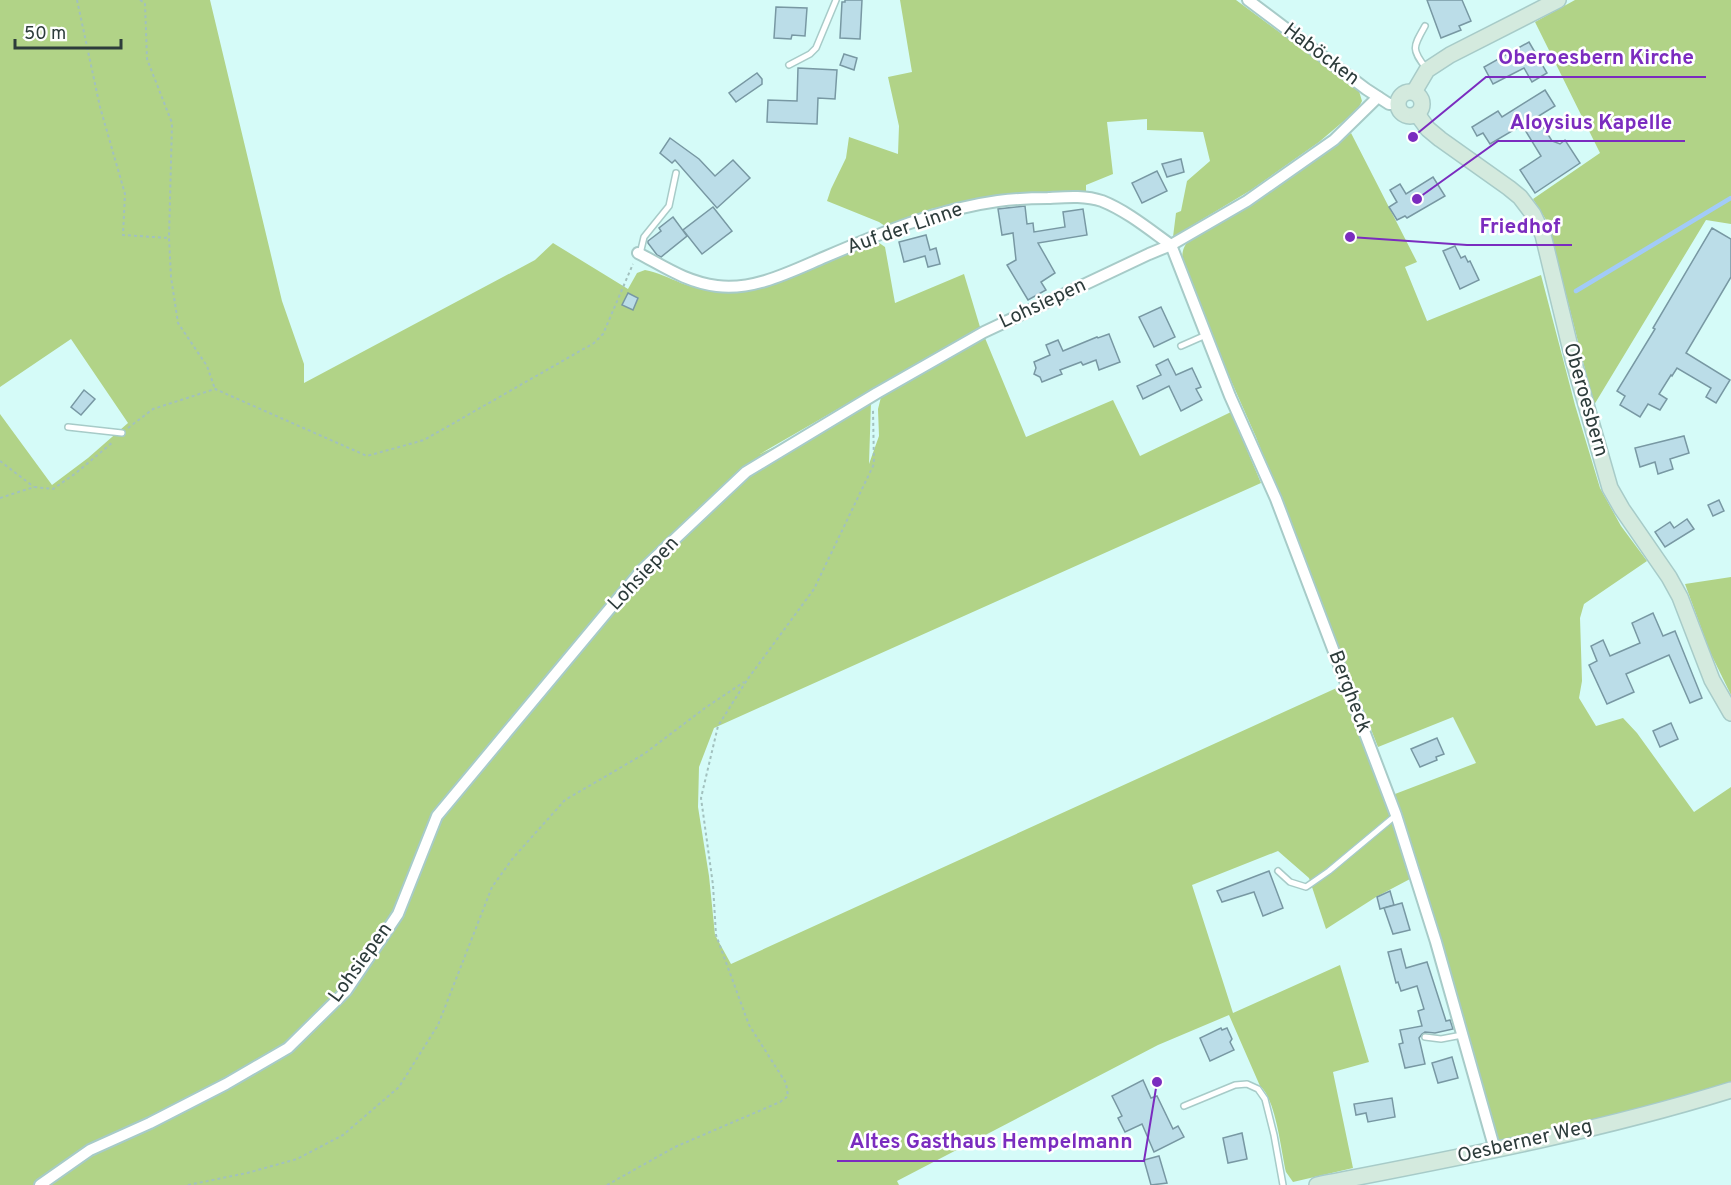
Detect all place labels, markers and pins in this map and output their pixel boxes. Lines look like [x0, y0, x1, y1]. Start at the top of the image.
callout: Oberoesbern Kirche [1486, 38, 1706, 77]
callout: Aloysius Kapelle [1498, 102, 1685, 141]
callout: Friedhof [1467, 206, 1572, 245]
callout: Altes Gasthaus Hempelmann [837, 1122, 1144, 1161]

